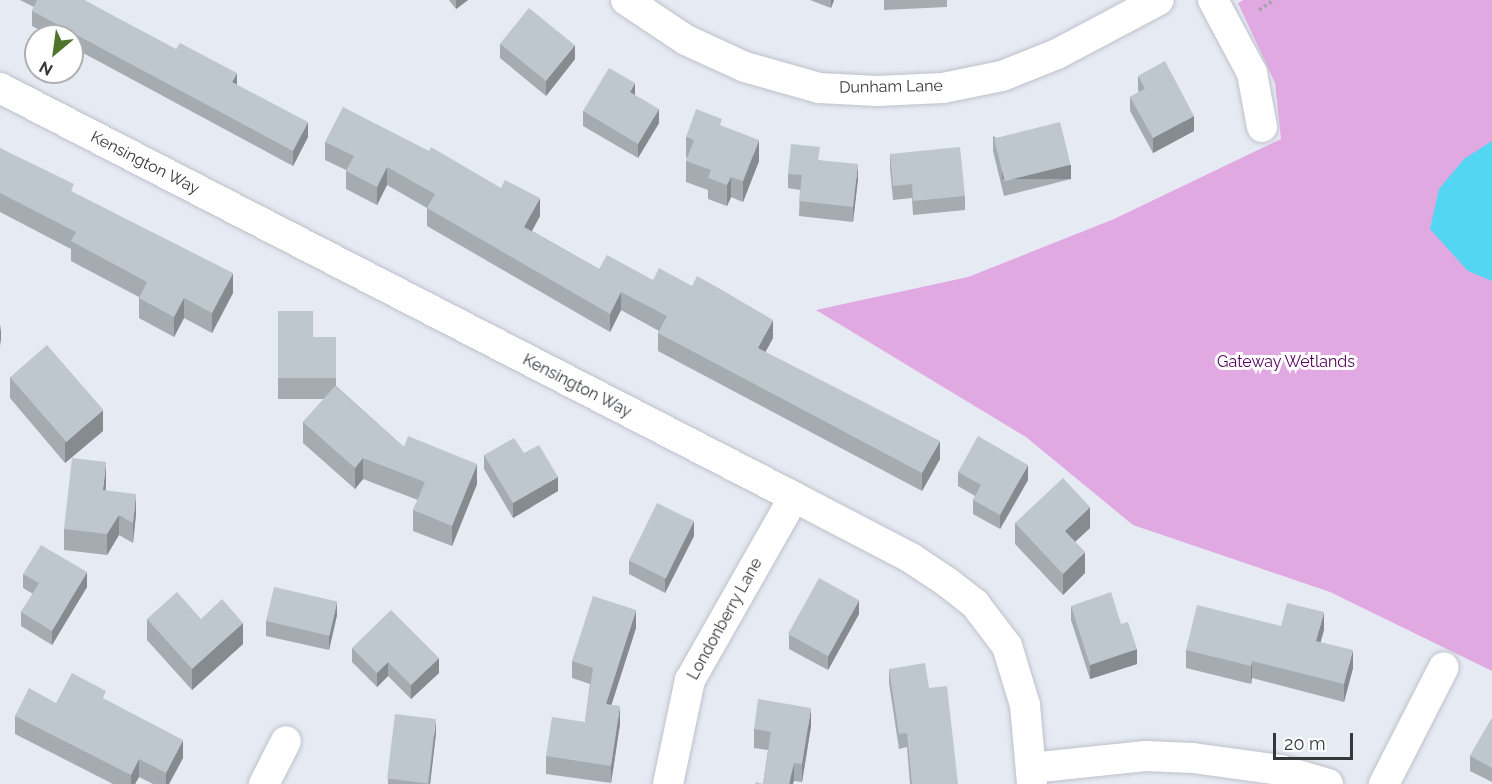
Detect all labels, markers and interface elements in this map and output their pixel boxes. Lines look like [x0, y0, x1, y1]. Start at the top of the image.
north arrow [24, 24, 84, 84]
text: N [36, 57, 56, 80]
street label: Dunham Lane [839, 76, 943, 98]
street label: Kensington Way [87, 127, 203, 199]
street label: Kensington Way [519, 350, 635, 422]
park label: Gateway Wetlands [1217, 352, 1355, 372]
street label: Londonberry Lane [683, 555, 767, 683]
scale bar [1276, 721, 1356, 759]
text: 20 m [1284, 733, 1326, 754]

